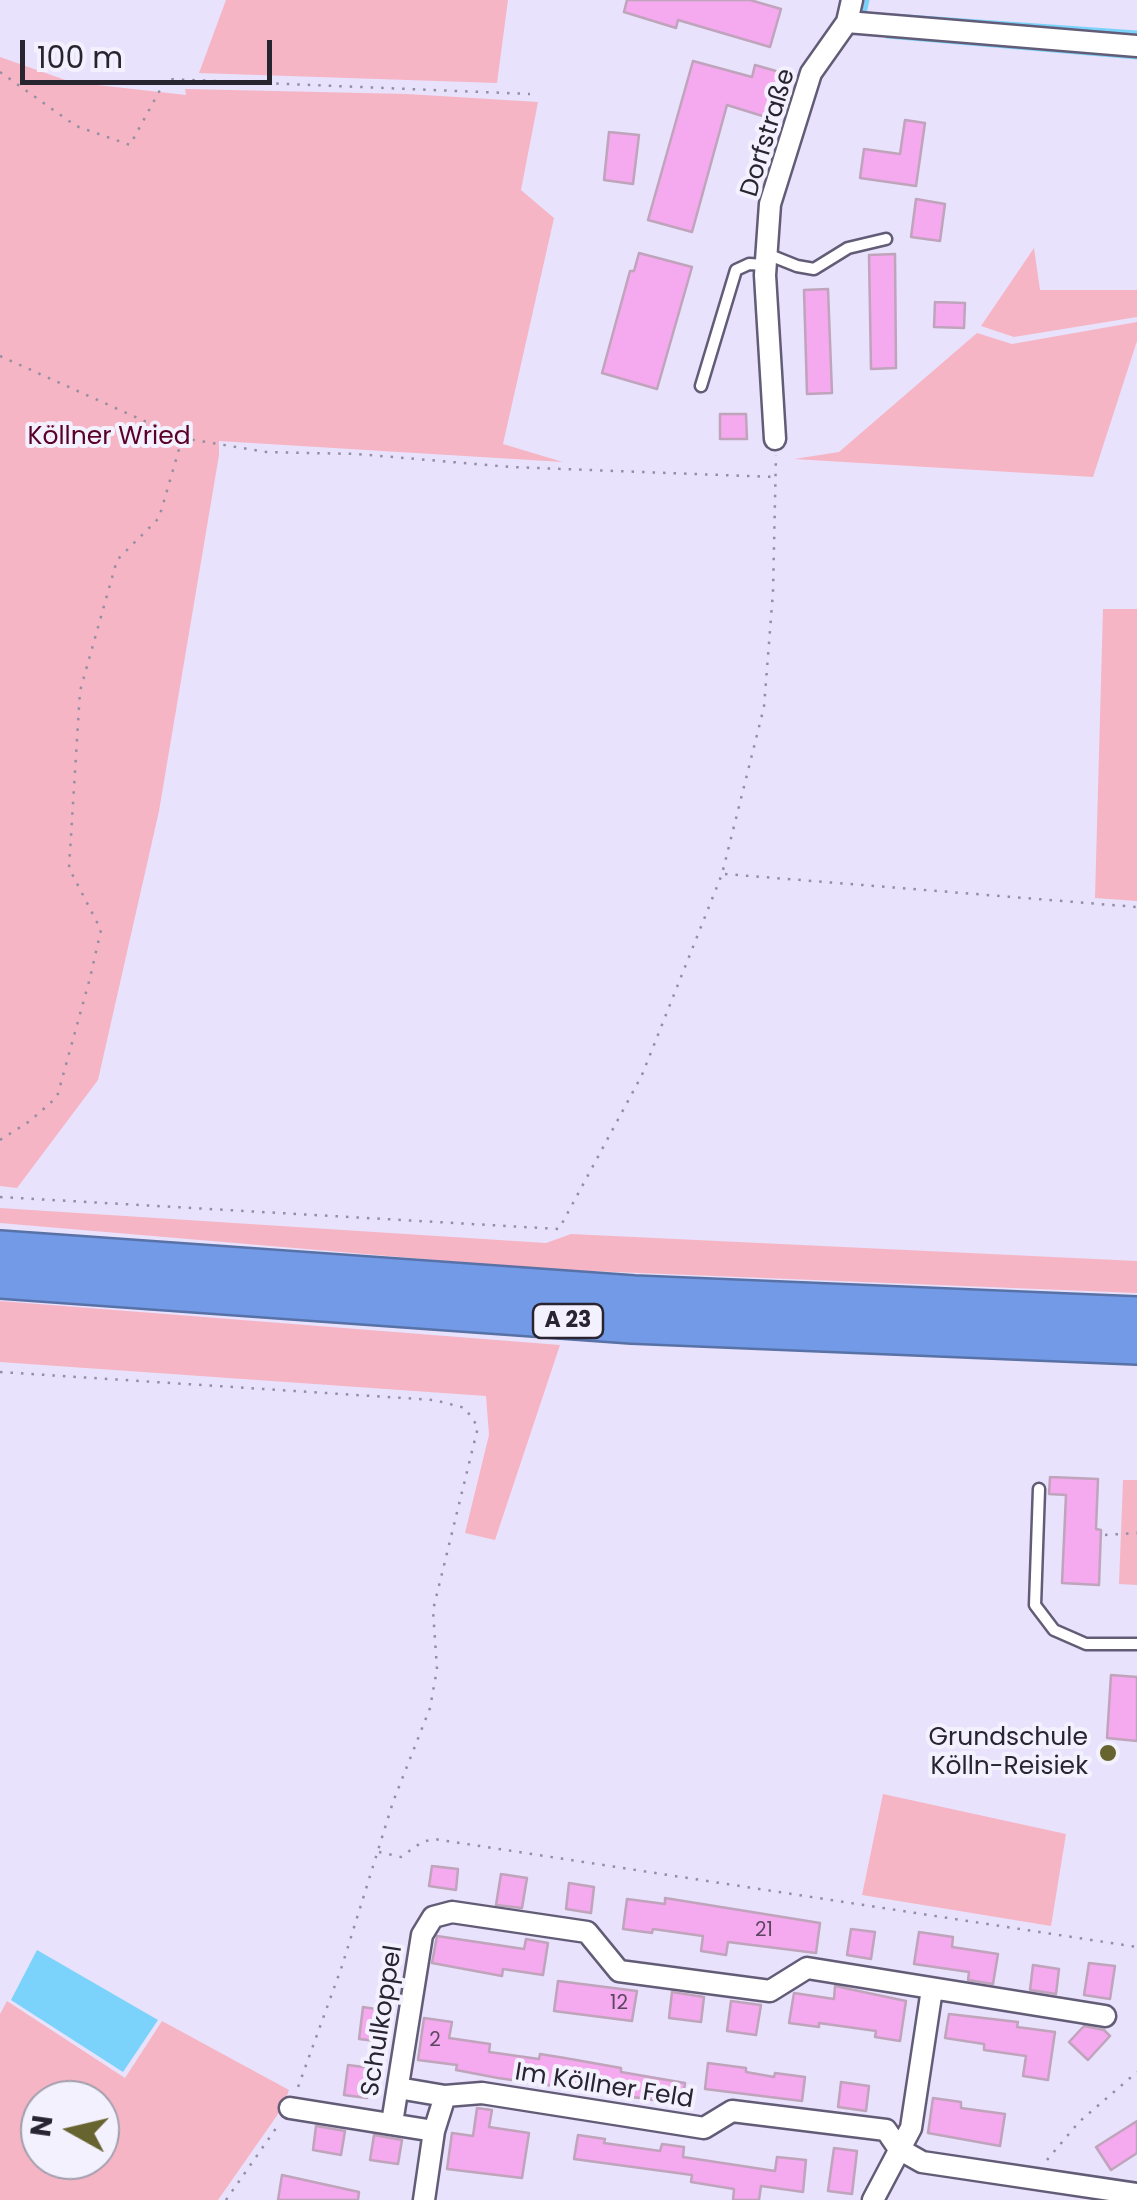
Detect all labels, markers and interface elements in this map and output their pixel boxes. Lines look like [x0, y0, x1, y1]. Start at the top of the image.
scale bar [25, 20, 278, 82]
text: 100 m [37, 36, 123, 79]
street label: Dorfstraße [735, 65, 803, 201]
park label: Köllner Wried [27, 423, 191, 453]
road number: A 23 [533, 1304, 603, 1338]
place label: Grundschule Kölln-Reisiek [928, 1724, 1088, 1783]
marker: Grundschule Kölln-Reisiek [1097, 1742, 1119, 1764]
house number: 21 [755, 1919, 773, 1943]
street label: Schulkoppel [356, 1943, 410, 2099]
house number: 12 [610, 1992, 628, 2016]
house number: 2 [429, 2029, 441, 2053]
street label: Im Köllner Feld [513, 2058, 695, 2116]
north arrow [20, 2080, 120, 2180]
text: N [21, 2113, 63, 2139]

